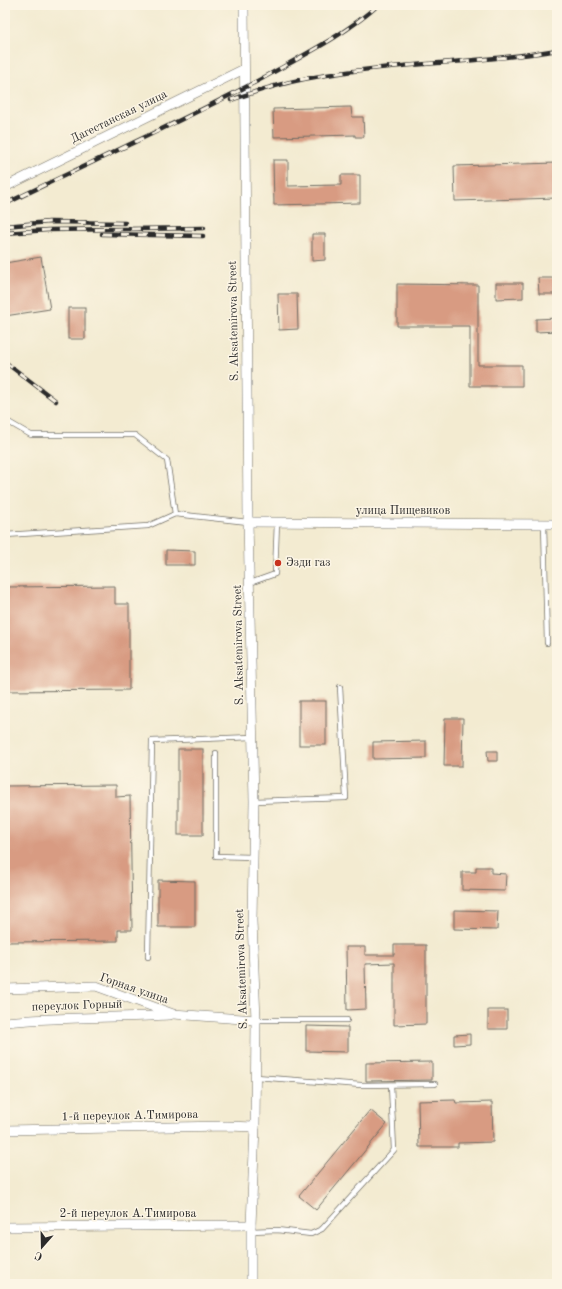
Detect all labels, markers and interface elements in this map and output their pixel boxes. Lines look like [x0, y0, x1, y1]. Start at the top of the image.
street label: Дагестанская улица [69, 88, 169, 146]
street label: S. Aksatemirova Street [227, 261, 241, 381]
street label: улица Пищевиков [356, 505, 451, 517]
place label: Эзди газ [286, 557, 331, 569]
marker: Эзди газ [273, 558, 283, 568]
street label: S. Aksatemirova Street [232, 585, 246, 705]
street label: S. Aksatemirova Street [234, 909, 250, 1029]
street label: Горная улица [98, 972, 170, 1006]
street label: переулок Горный [31, 998, 123, 1014]
street label: 1-й переулок А.Тимирова [61, 1109, 199, 1123]
street label: 2-й переулок А.Тимирова [60, 1208, 197, 1220]
north arrow [22, 1227, 62, 1267]
text: С [34, 1249, 44, 1261]

